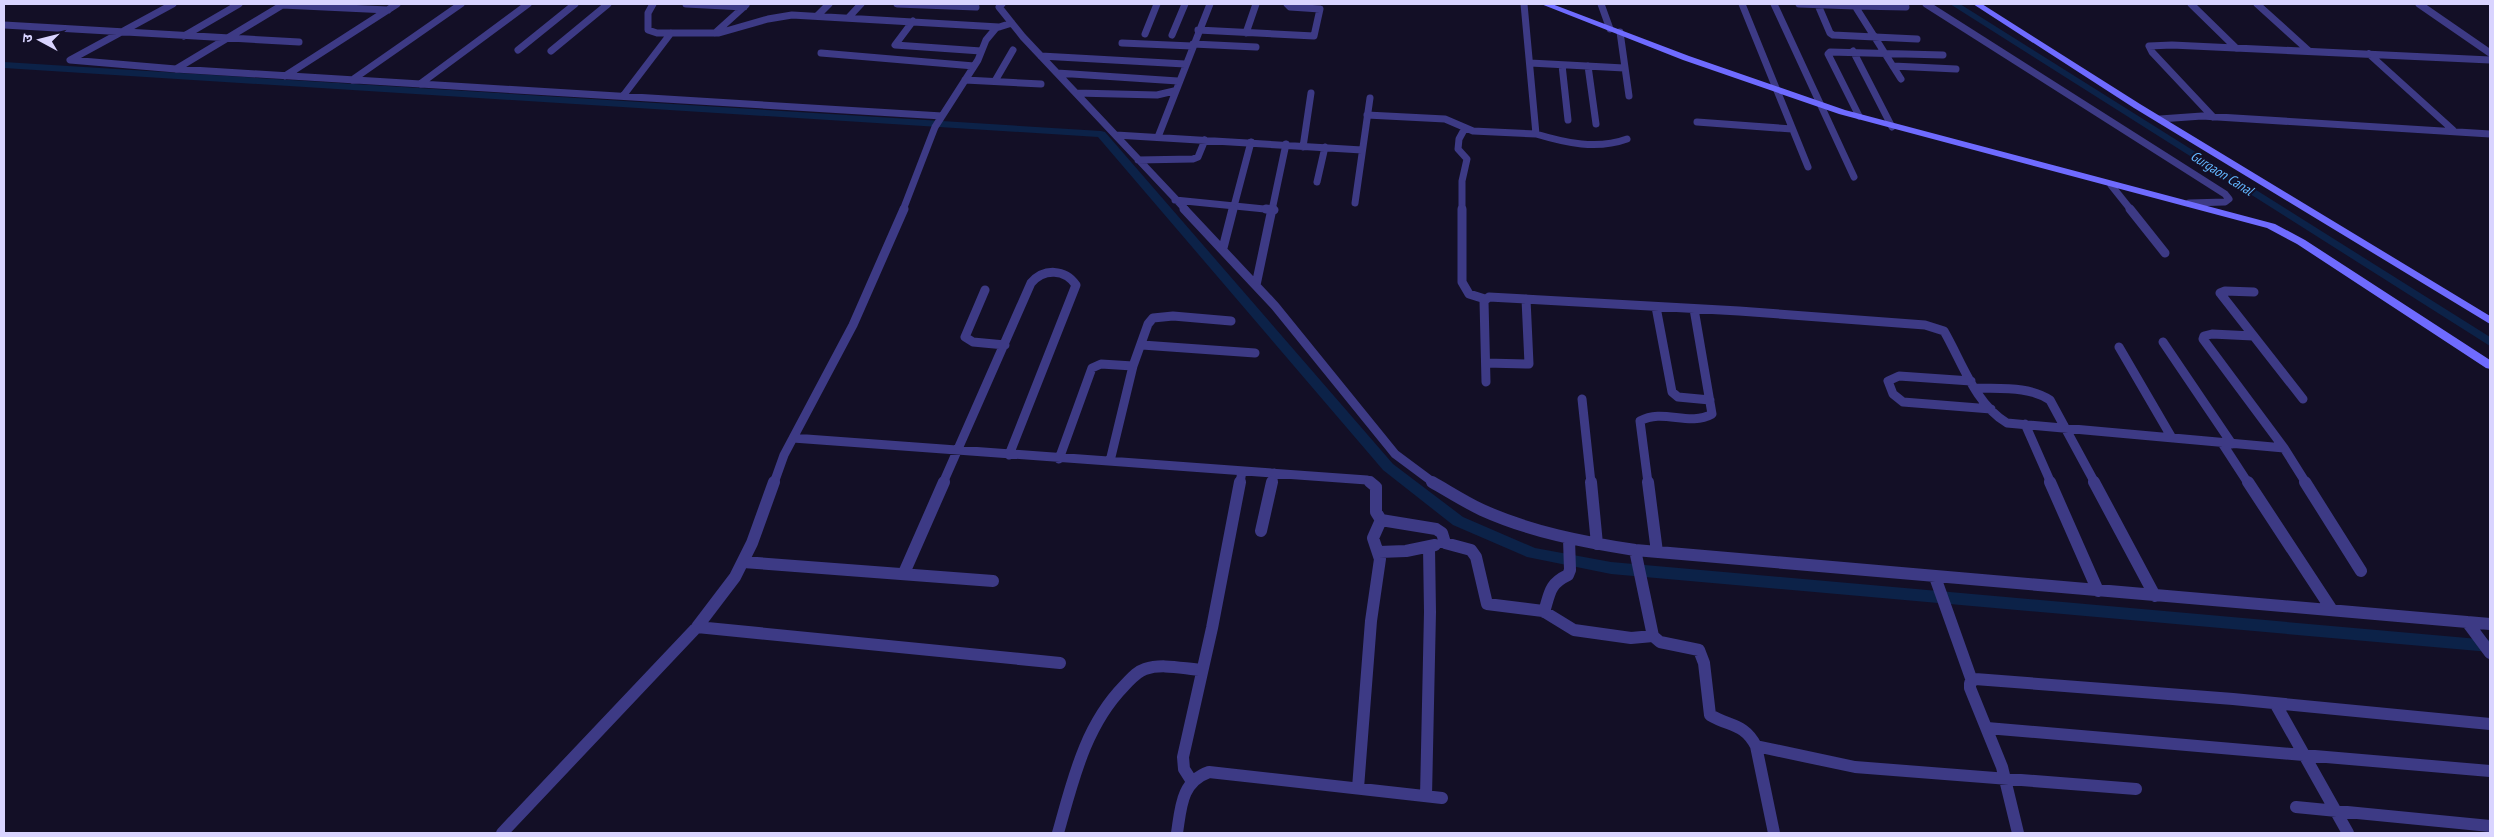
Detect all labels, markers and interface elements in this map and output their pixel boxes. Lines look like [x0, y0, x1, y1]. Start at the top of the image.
north arrow [15, 15, 65, 65]
text: उ [18, 32, 37, 44]
water label: Gurgaon Canal [2187, 147, 2258, 200]

